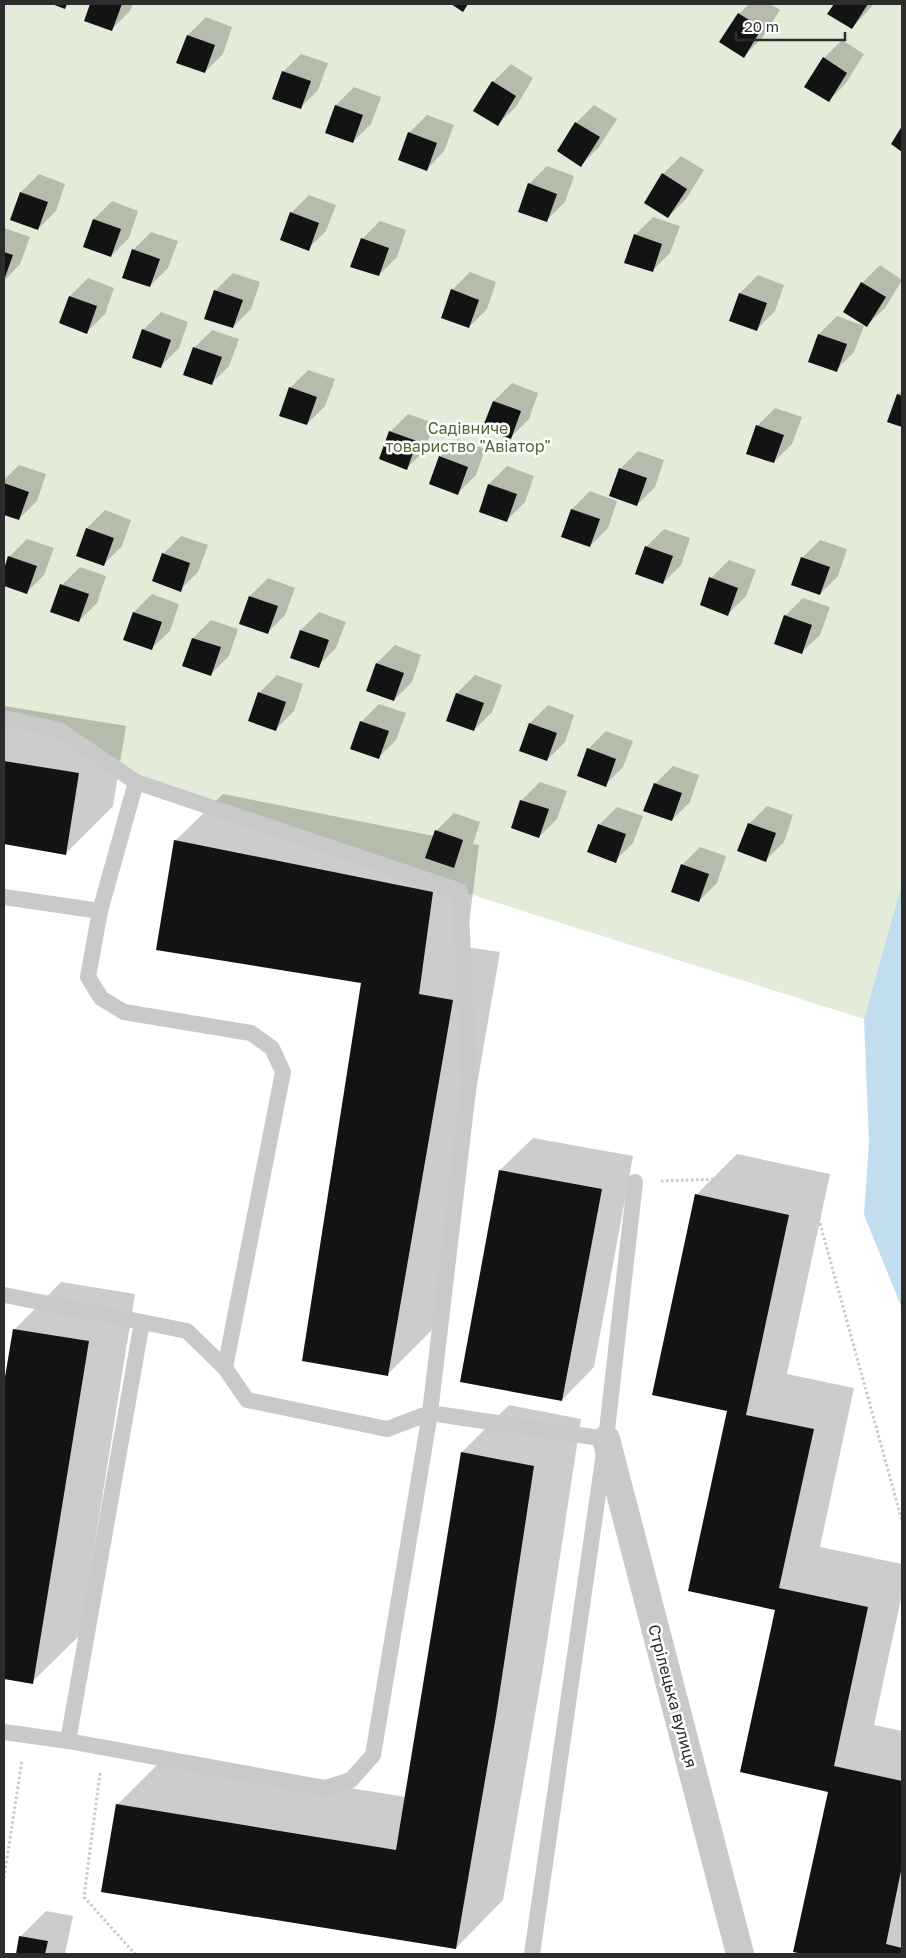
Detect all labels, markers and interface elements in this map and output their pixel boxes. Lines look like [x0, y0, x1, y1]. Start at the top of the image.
scale bar [736, 10, 845, 42]
text: 20 m [744, 17, 779, 35]
park label: Садівниче товариство "Авіатор" [385, 418, 551, 456]
street label: Стрілецька вулиця [644, 1622, 702, 1770]

